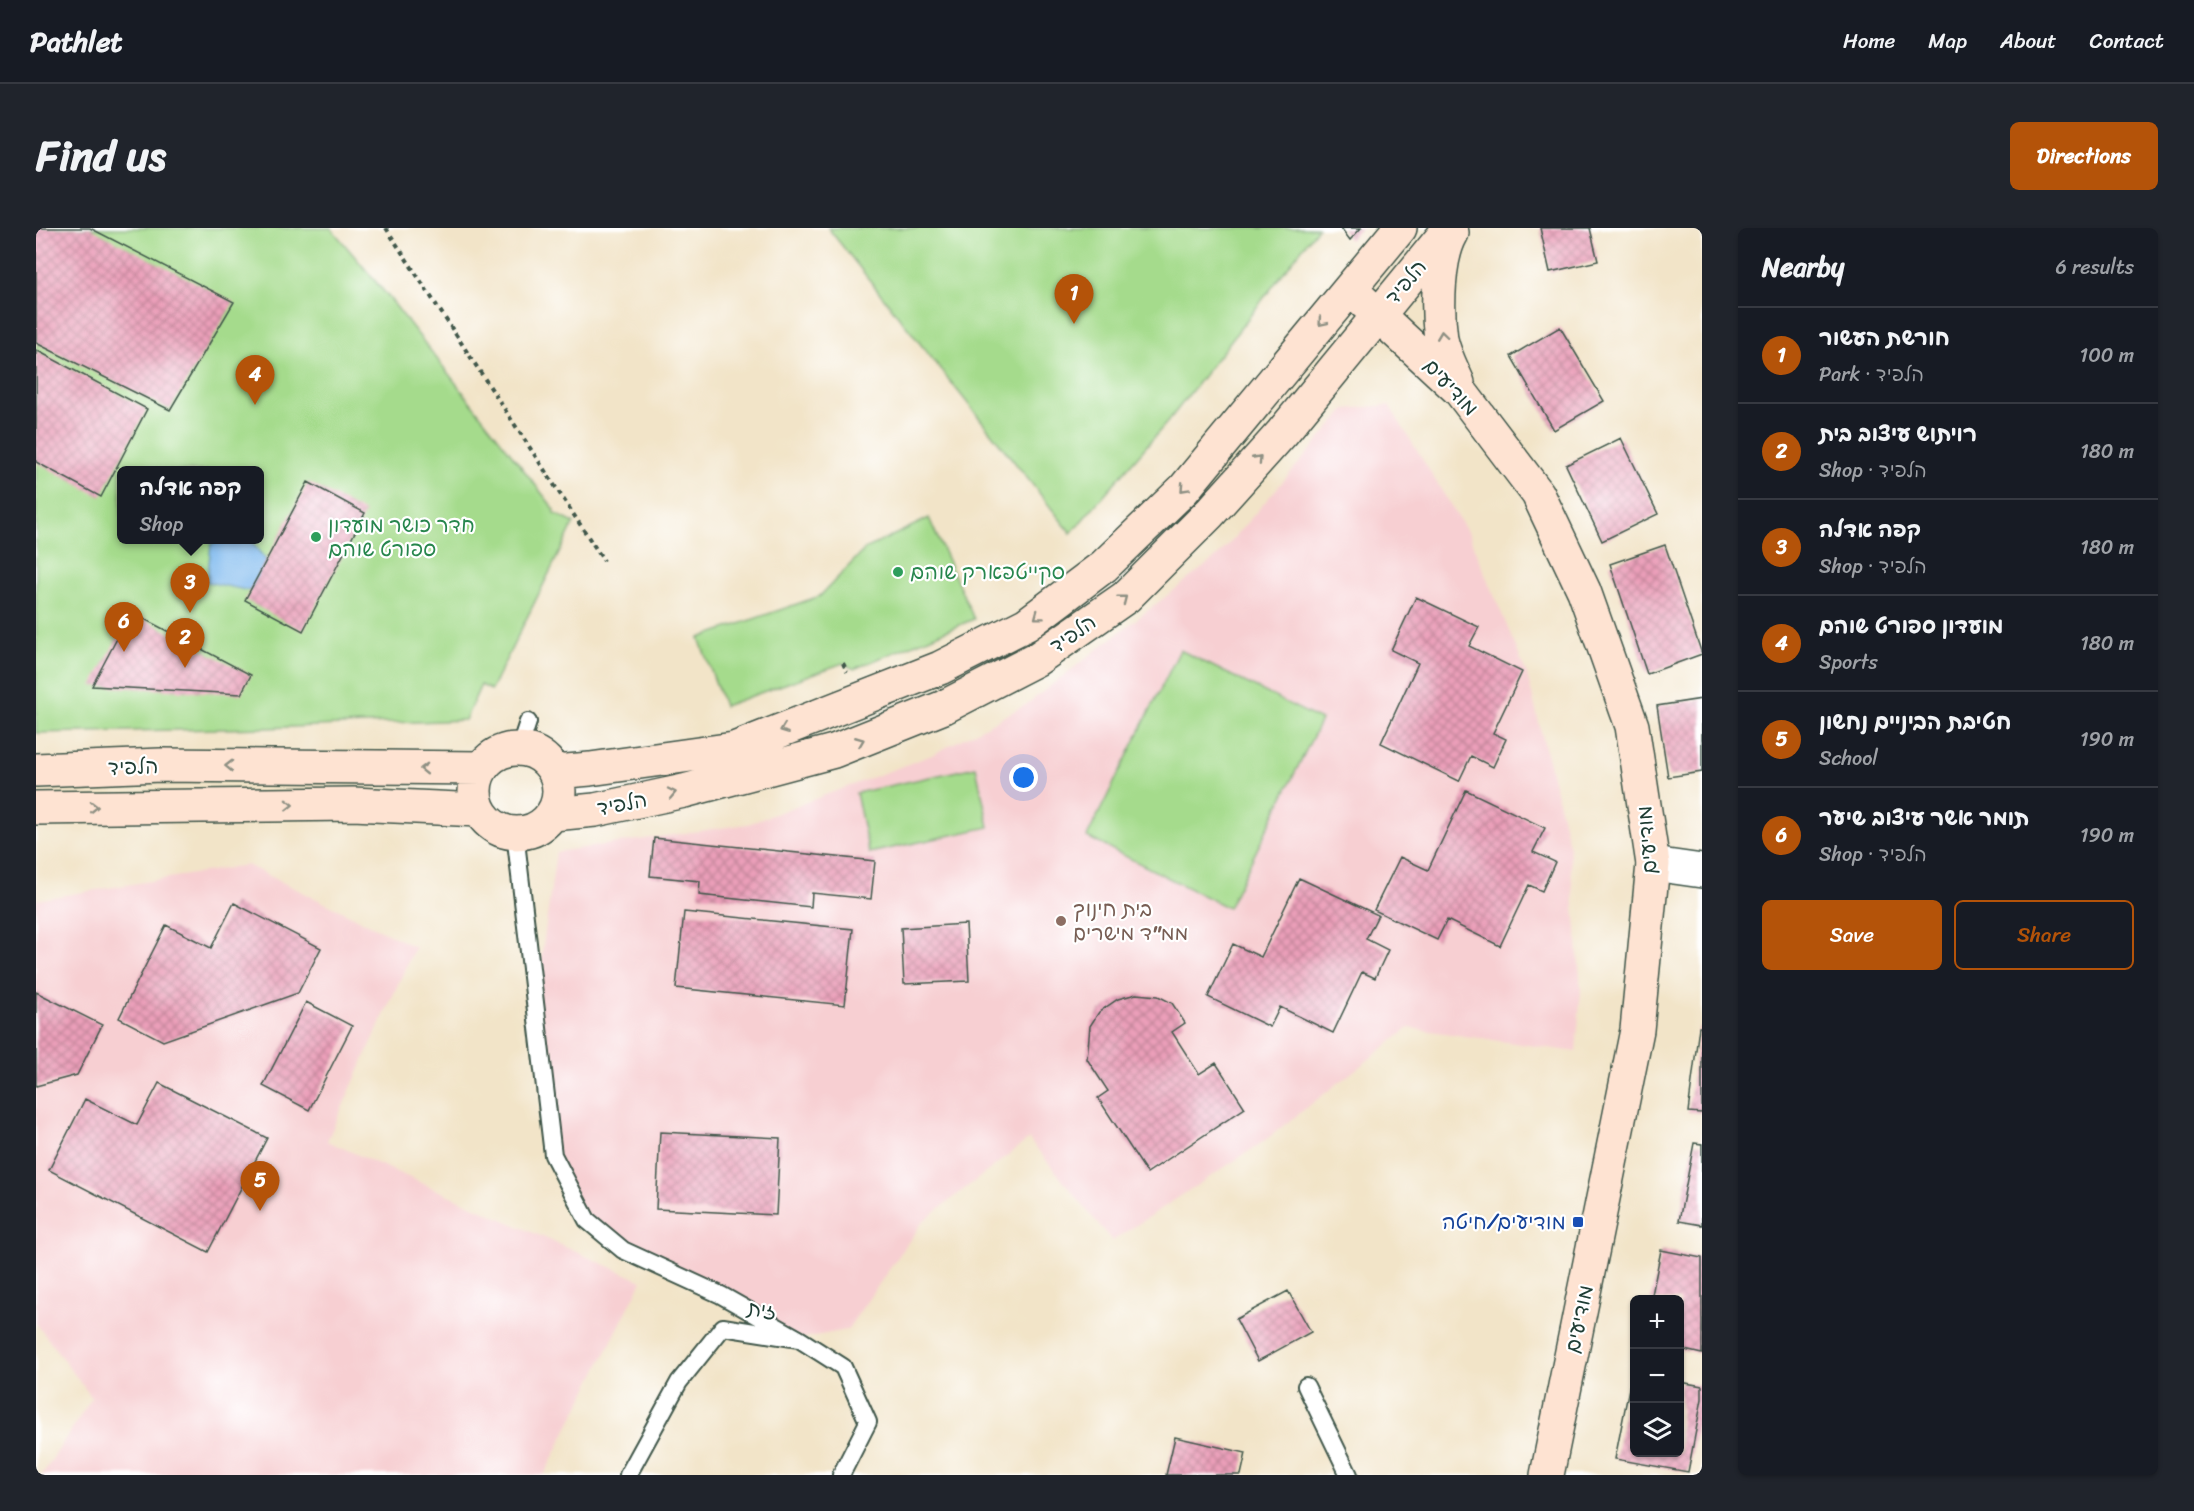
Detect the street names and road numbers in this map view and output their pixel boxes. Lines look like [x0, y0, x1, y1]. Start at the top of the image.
street label: הלפיד [1375, 250, 1437, 314]
street label: מודיעים [1414, 349, 1488, 425]
street label: הלפיד [1041, 604, 1105, 664]
street label: הלפיד [107, 747, 159, 787]
street label: הלפיד [593, 781, 651, 827]
street label: מודיעים [1625, 804, 1669, 876]
street label: מודיעים [1553, 1281, 1605, 1357]
street label: זית [744, 1289, 779, 1331]

